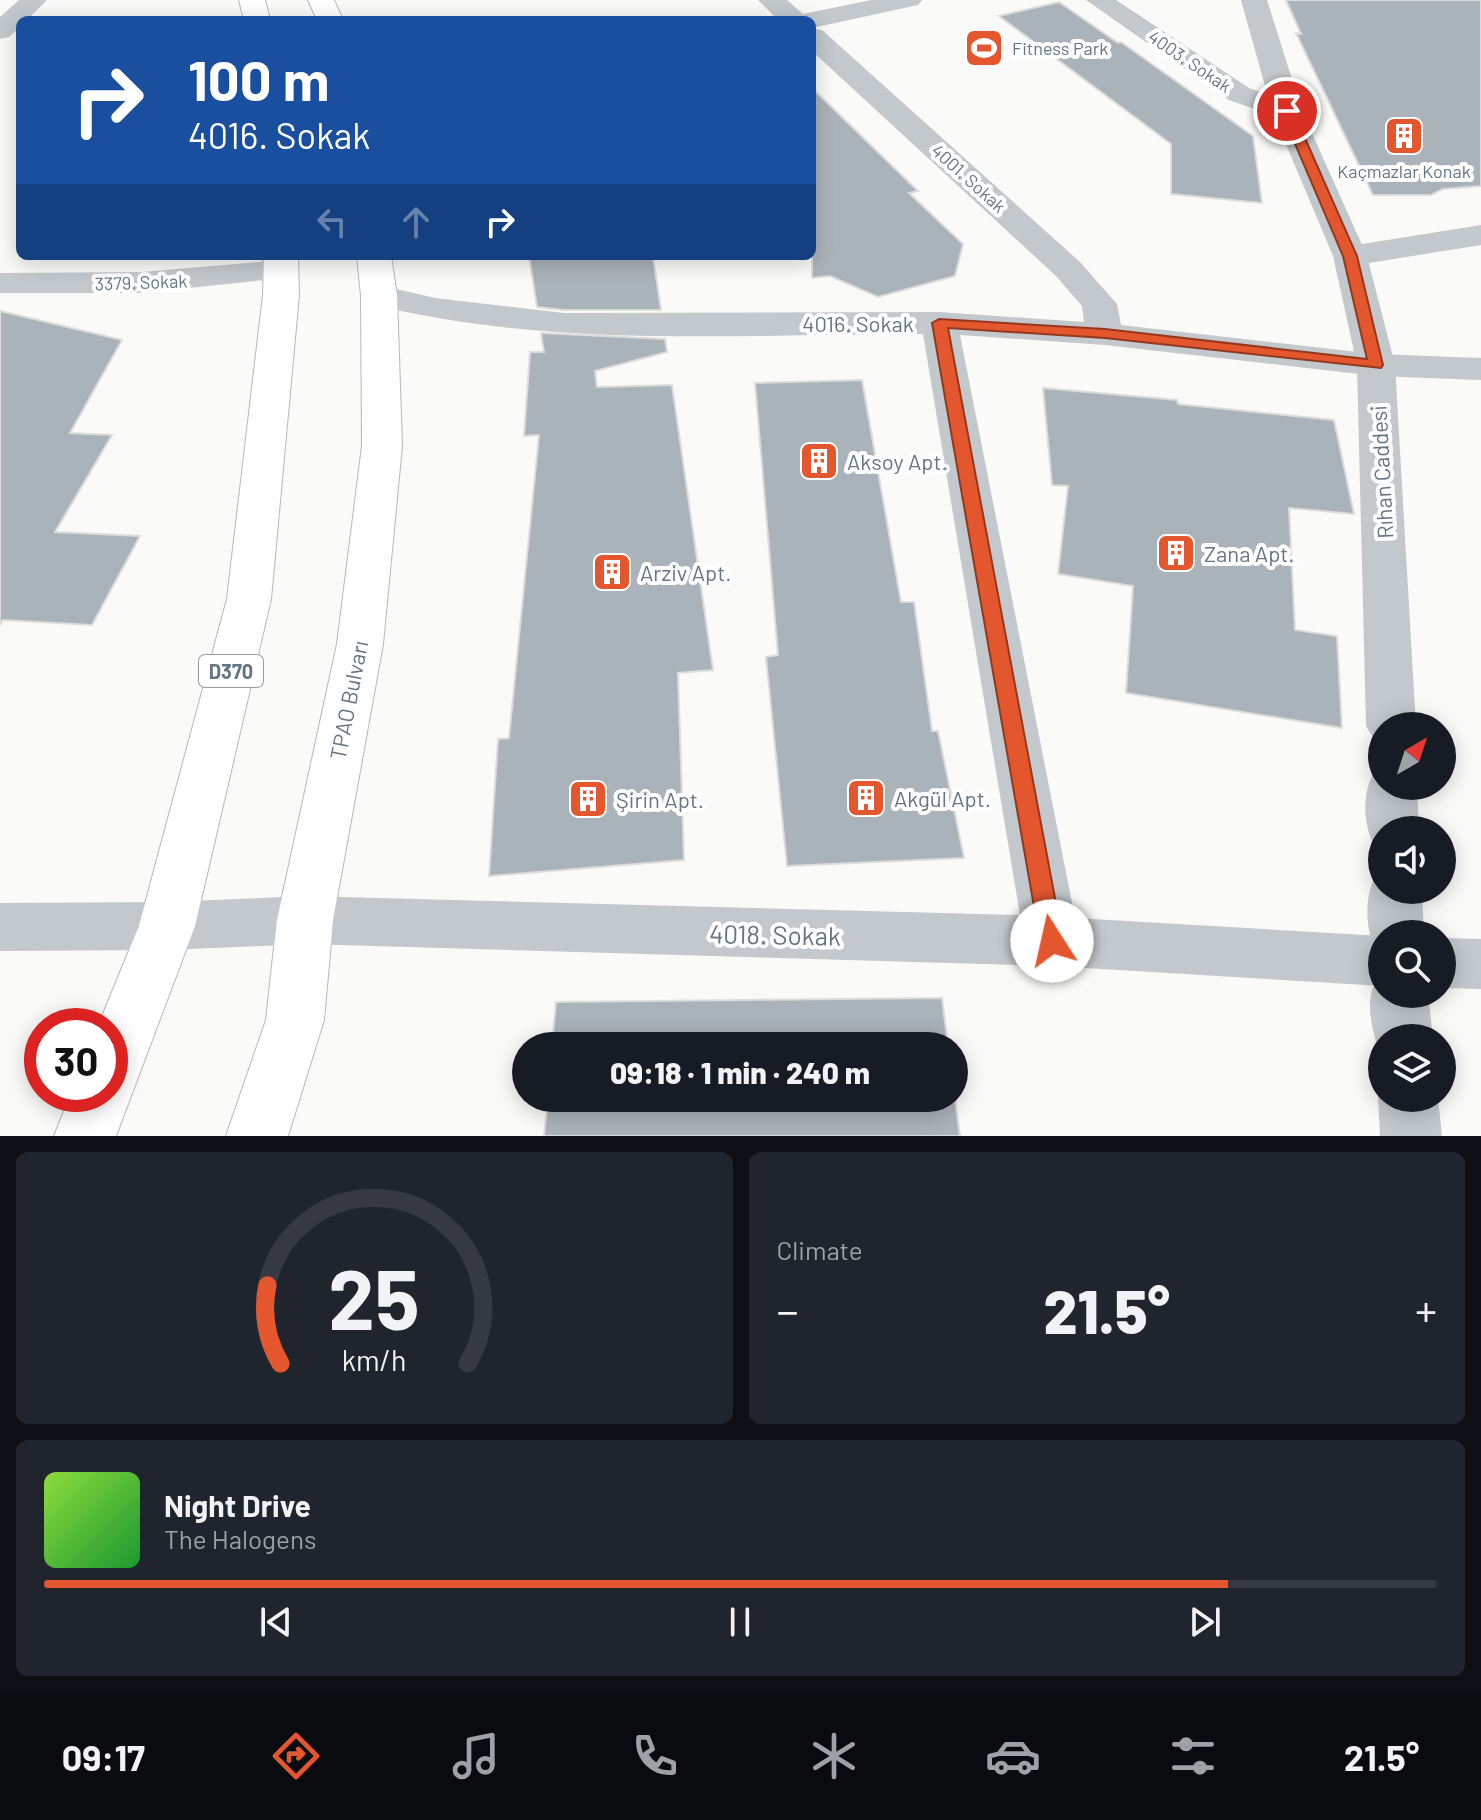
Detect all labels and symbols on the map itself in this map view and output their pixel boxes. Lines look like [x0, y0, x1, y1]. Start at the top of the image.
street label: 4003. Sokak [1144, 25, 1236, 97]
sports icon: Fitness Park [963, 27, 1005, 69]
place label: Fitness Park [1012, 37, 1108, 59]
pin [1253, 77, 1321, 145]
building icon: Kaçmazlar Konak [1383, 115, 1425, 157]
street label: 4001. Sokak [927, 139, 1011, 217]
place label: Kaçmazlar Konak [1337, 160, 1471, 182]
street label: 3379. Sokak [94, 269, 188, 295]
street label: 4016. Sokak [802, 310, 914, 336]
street label: Rıhan Caddesi [1365, 405, 1397, 539]
building icon: Aksoy Apt. [798, 440, 840, 482]
place label: Aksoy Apt. [847, 448, 948, 474]
building icon: Zana Apt. [1155, 532, 1197, 574]
place label: Zana Apt. [1204, 540, 1294, 566]
building icon: Arziv Apt. [591, 551, 633, 593]
place label: Arziv Apt. [640, 559, 731, 585]
street label: TPAO Bulvarı [324, 638, 372, 762]
road number: D370 [199, 655, 263, 687]
north arrow [1368, 712, 1456, 800]
building icon: Akgül Apt. [845, 777, 887, 819]
building icon: Şirin Apt. [567, 778, 609, 820]
place label: Akgül Apt. [894, 785, 991, 811]
place label: Şirin Apt. [616, 786, 704, 812]
position arrow [1010, 899, 1094, 983]
street label: 4018. Sokak [709, 917, 841, 951]
speed limit sign: 30 [24, 1008, 128, 1112]

